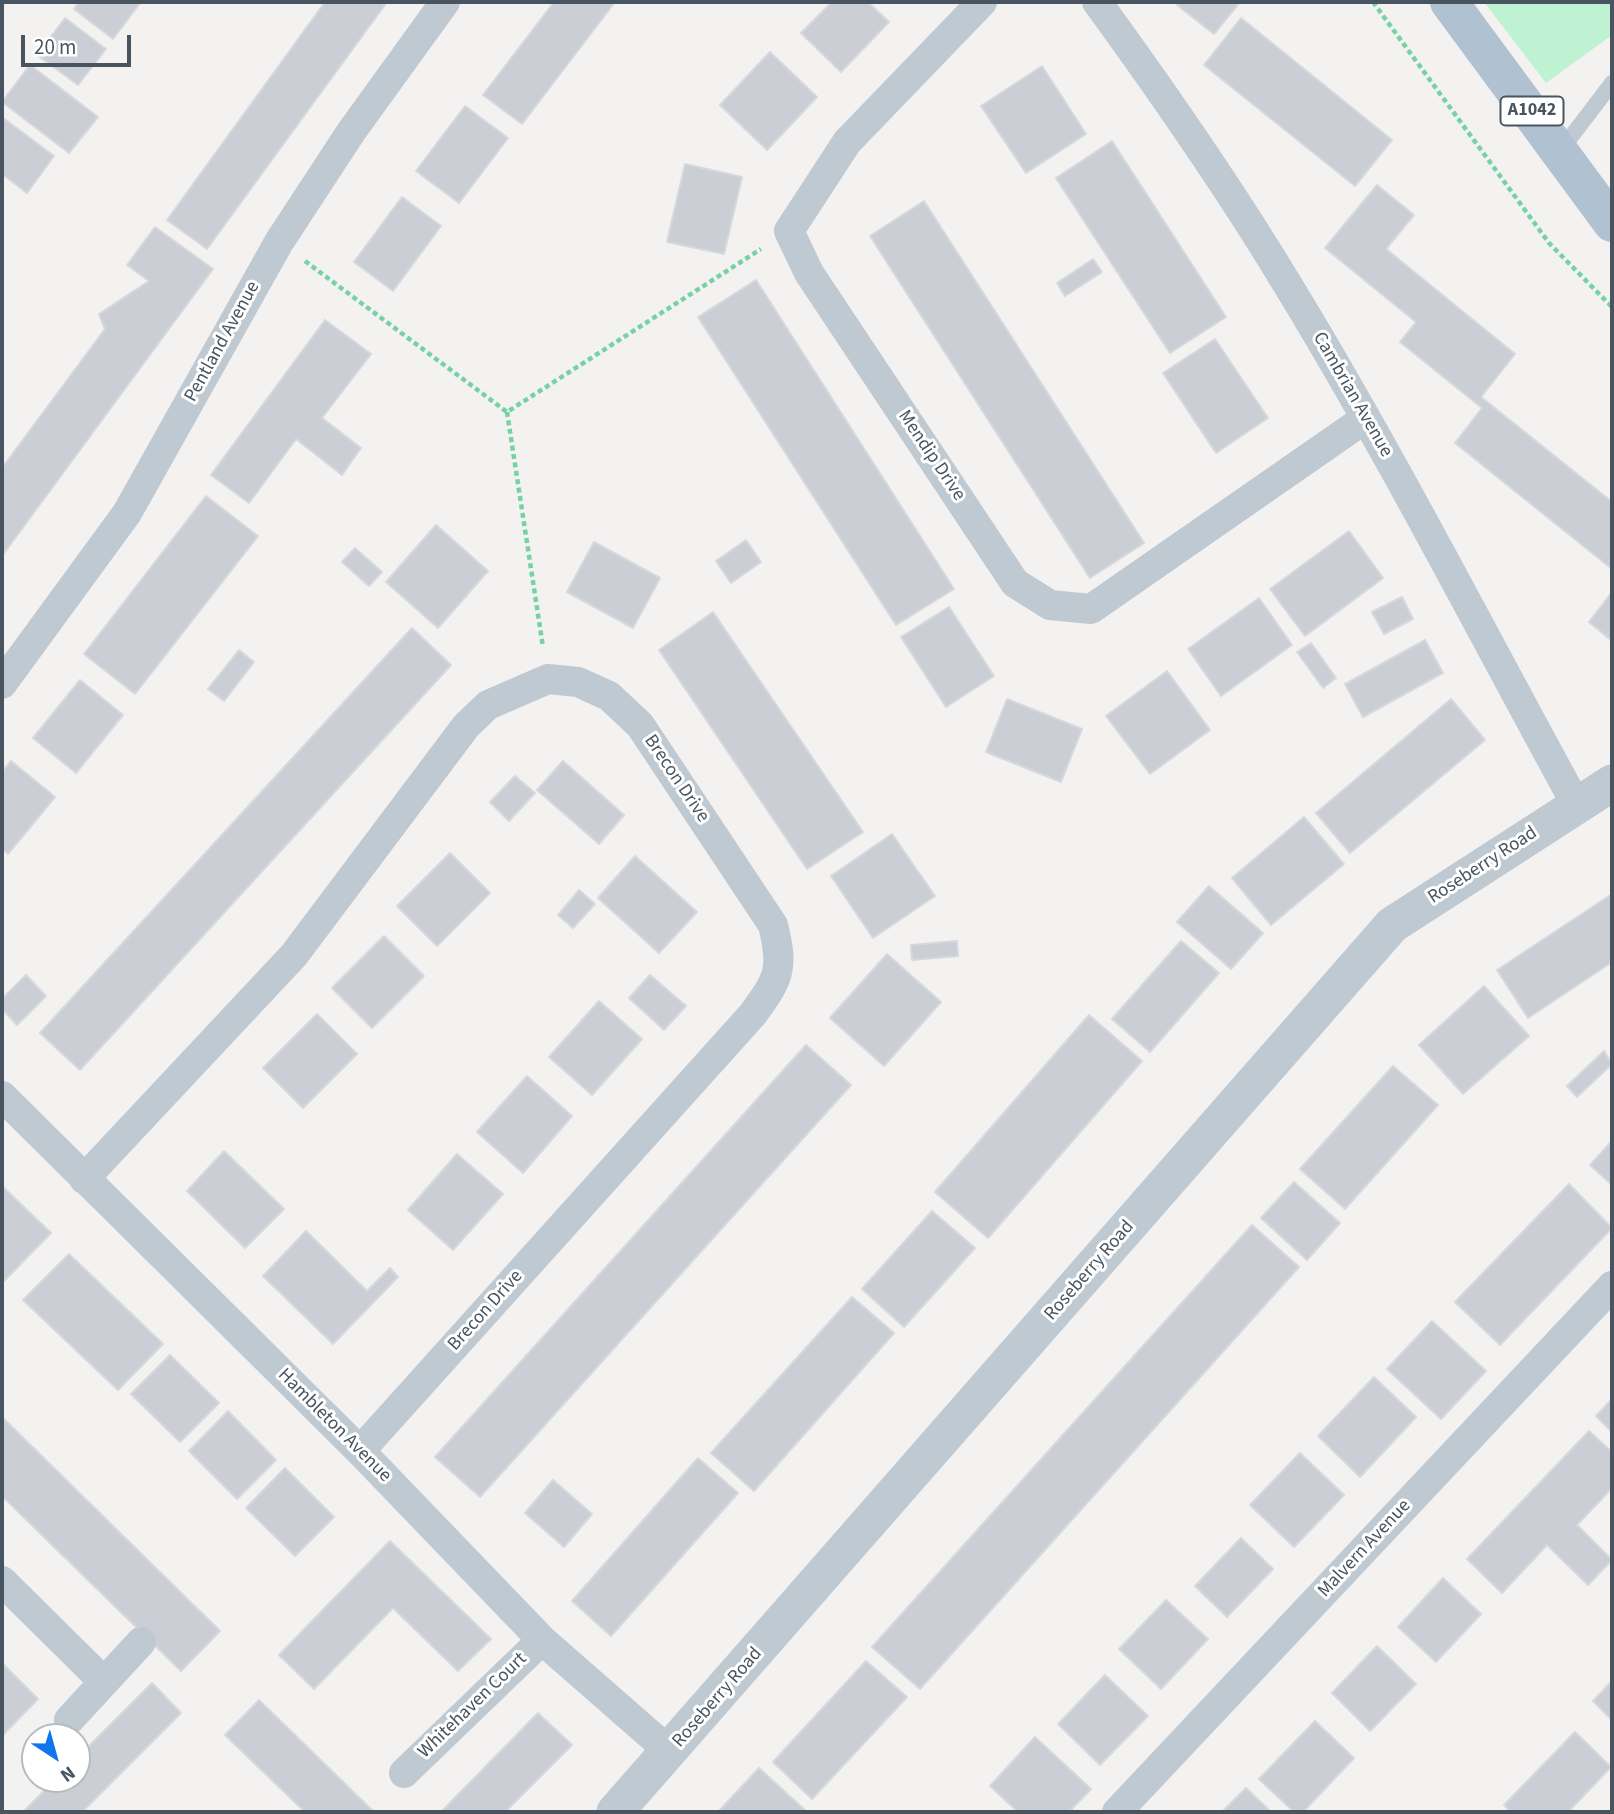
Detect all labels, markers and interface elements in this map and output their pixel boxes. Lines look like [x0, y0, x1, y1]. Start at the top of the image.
scale bar [24, 21, 135, 65]
text: 20 m [34, 32, 76, 62]
road number: A1042 [1500, 96, 1564, 126]
street label: Pentland Avenue [180, 278, 266, 406]
street label: Cambrian Avenue [1307, 329, 1397, 461]
street label: Mendip Drive [892, 406, 970, 506]
street label: Brecon Drive [638, 731, 714, 827]
street label: Roseberry Road [1424, 822, 1542, 910]
street label: Roseberry Road [1040, 1216, 1140, 1326]
street label: Brecon Drive [444, 1266, 528, 1356]
street label: Hambleton Avenue [272, 1364, 396, 1488]
street label: Malvern Avenue [1314, 1495, 1416, 1603]
street label: Roseberry Road [668, 1643, 768, 1753]
street label: Whitehaven Court [414, 1648, 532, 1764]
north arrow [21, 1723, 91, 1793]
text: N [54, 1759, 81, 1788]

